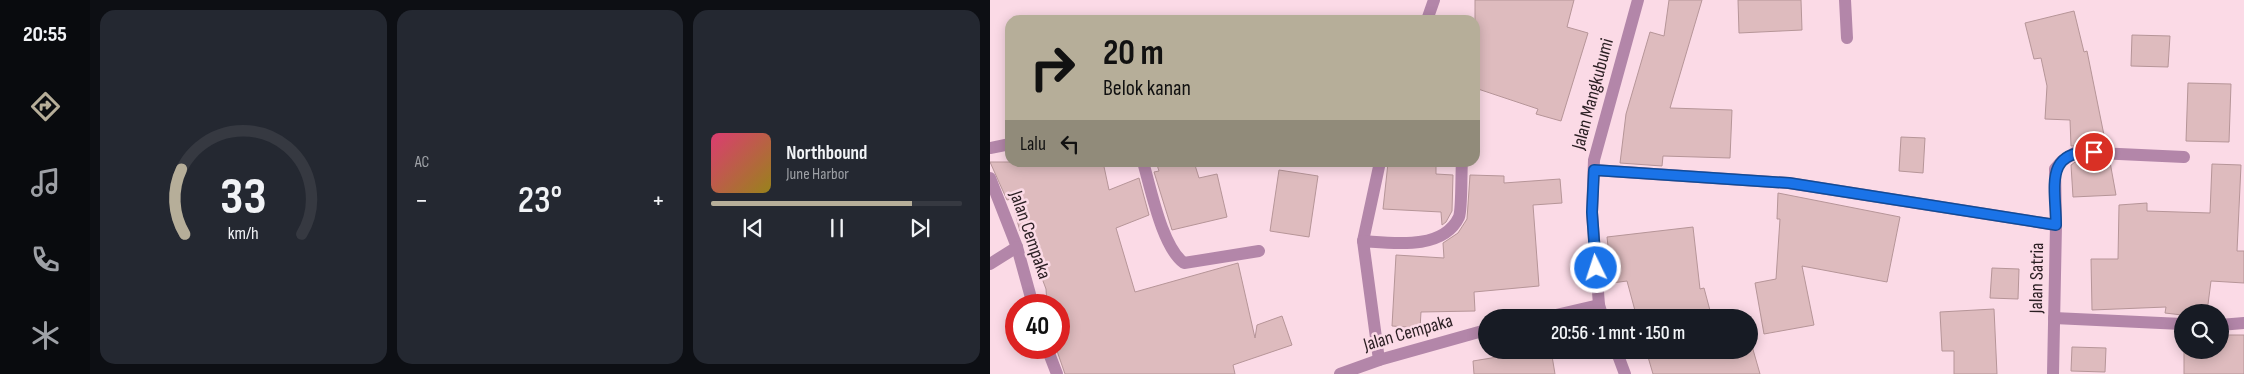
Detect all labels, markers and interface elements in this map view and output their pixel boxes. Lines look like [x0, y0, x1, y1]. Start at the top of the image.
text: 20:55 [23, 21, 67, 48]
text: 20 m [1103, 32, 1164, 75]
icon: right [1020, 35, 1085, 100]
street label: Jalan Mangkubumi [1567, 36, 1619, 153]
text: Belok kanan [1103, 75, 1191, 102]
icon: directions [28, 89, 63, 124]
icon: left [1056, 130, 1084, 158]
pin [2073, 131, 2115, 173]
text: Lalu [1020, 133, 1046, 156]
icon: arrive [2080, 138, 2108, 166]
text: Northbound [786, 142, 867, 165]
text: AC [415, 153, 429, 172]
icon: music [28, 165, 63, 200]
text: June Harbor [786, 165, 849, 184]
text: 33 [220, 166, 267, 229]
text: 23° [518, 178, 562, 223]
text: − [415, 184, 428, 217]
text: + [652, 184, 665, 217]
street label: Jalan Cempaka [1004, 187, 1056, 282]
icon: previous [739, 214, 767, 242]
icon: pause [823, 214, 851, 242]
icon: next [906, 214, 934, 242]
text: km/h [228, 223, 259, 244]
position arrow [1569, 241, 1621, 293]
icon: phone [28, 242, 63, 277]
street label: Jalan Satria [2025, 242, 2049, 315]
speed limit sign: 40 [1005, 294, 1070, 359]
map controls [2174, 304, 2229, 359]
button: search [2174, 304, 2229, 359]
street label: Jalan Cempaka [1360, 309, 1455, 357]
icon: climate [28, 318, 63, 353]
text: 20:56 · 1 mnt · 150 m [1551, 322, 1685, 345]

